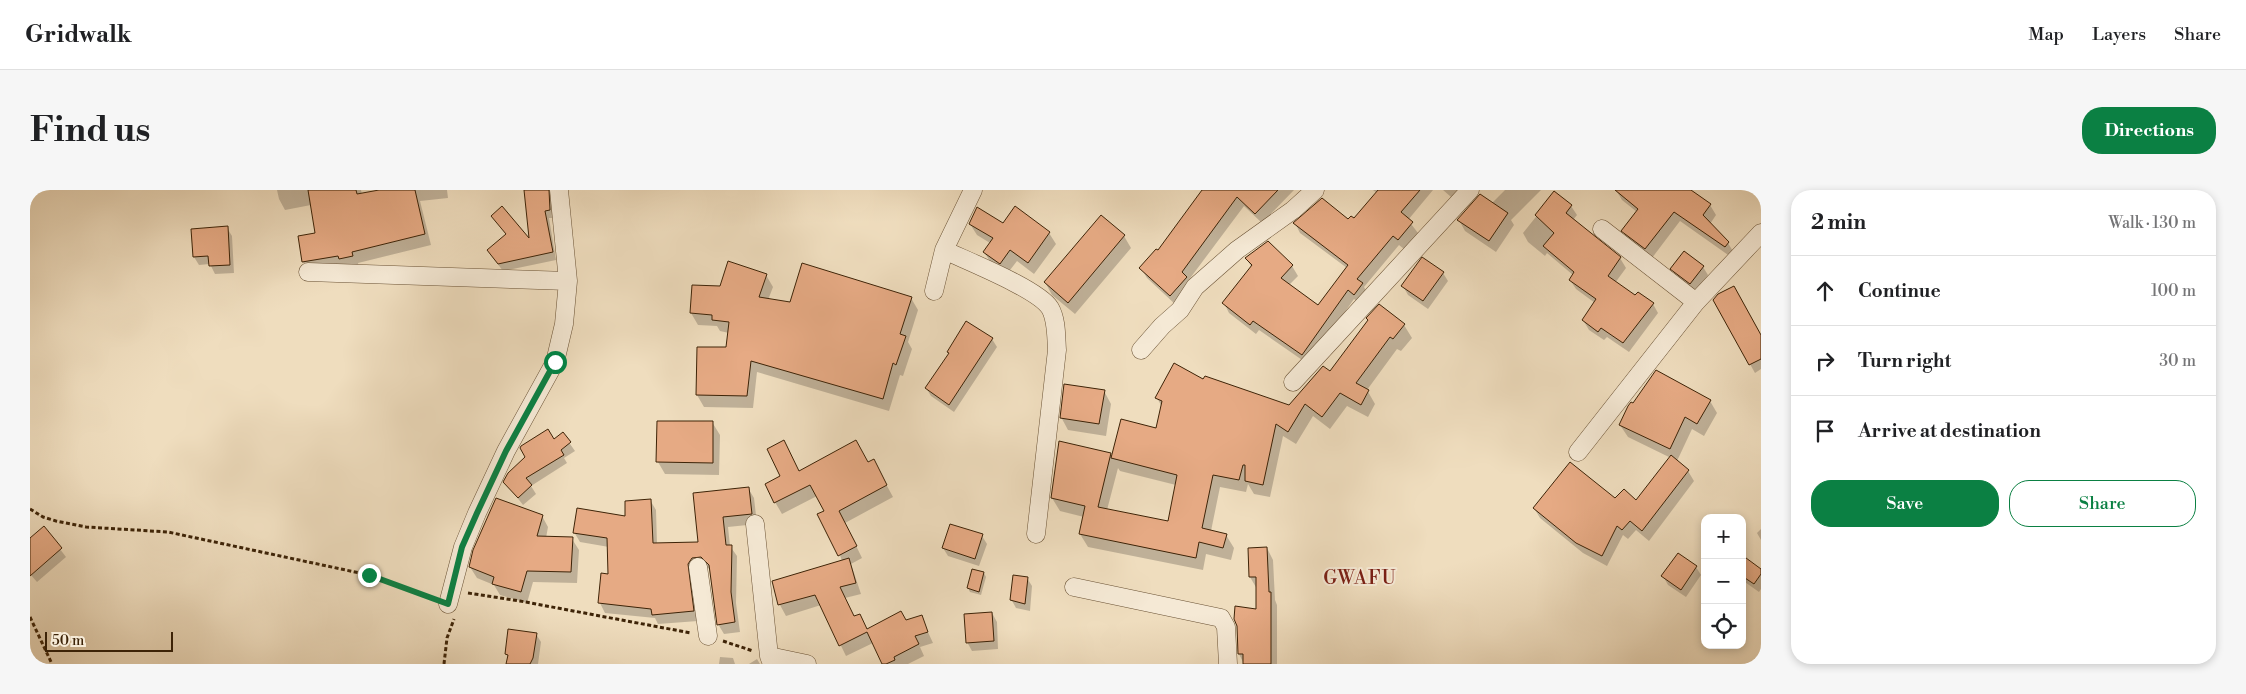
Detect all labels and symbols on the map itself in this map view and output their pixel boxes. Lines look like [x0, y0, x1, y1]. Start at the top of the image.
route start [544, 351, 567, 374]
route end [358, 564, 381, 587]
district label: GWAFU [1323, 566, 1397, 590]
scale bar [45, 629, 172, 652]

